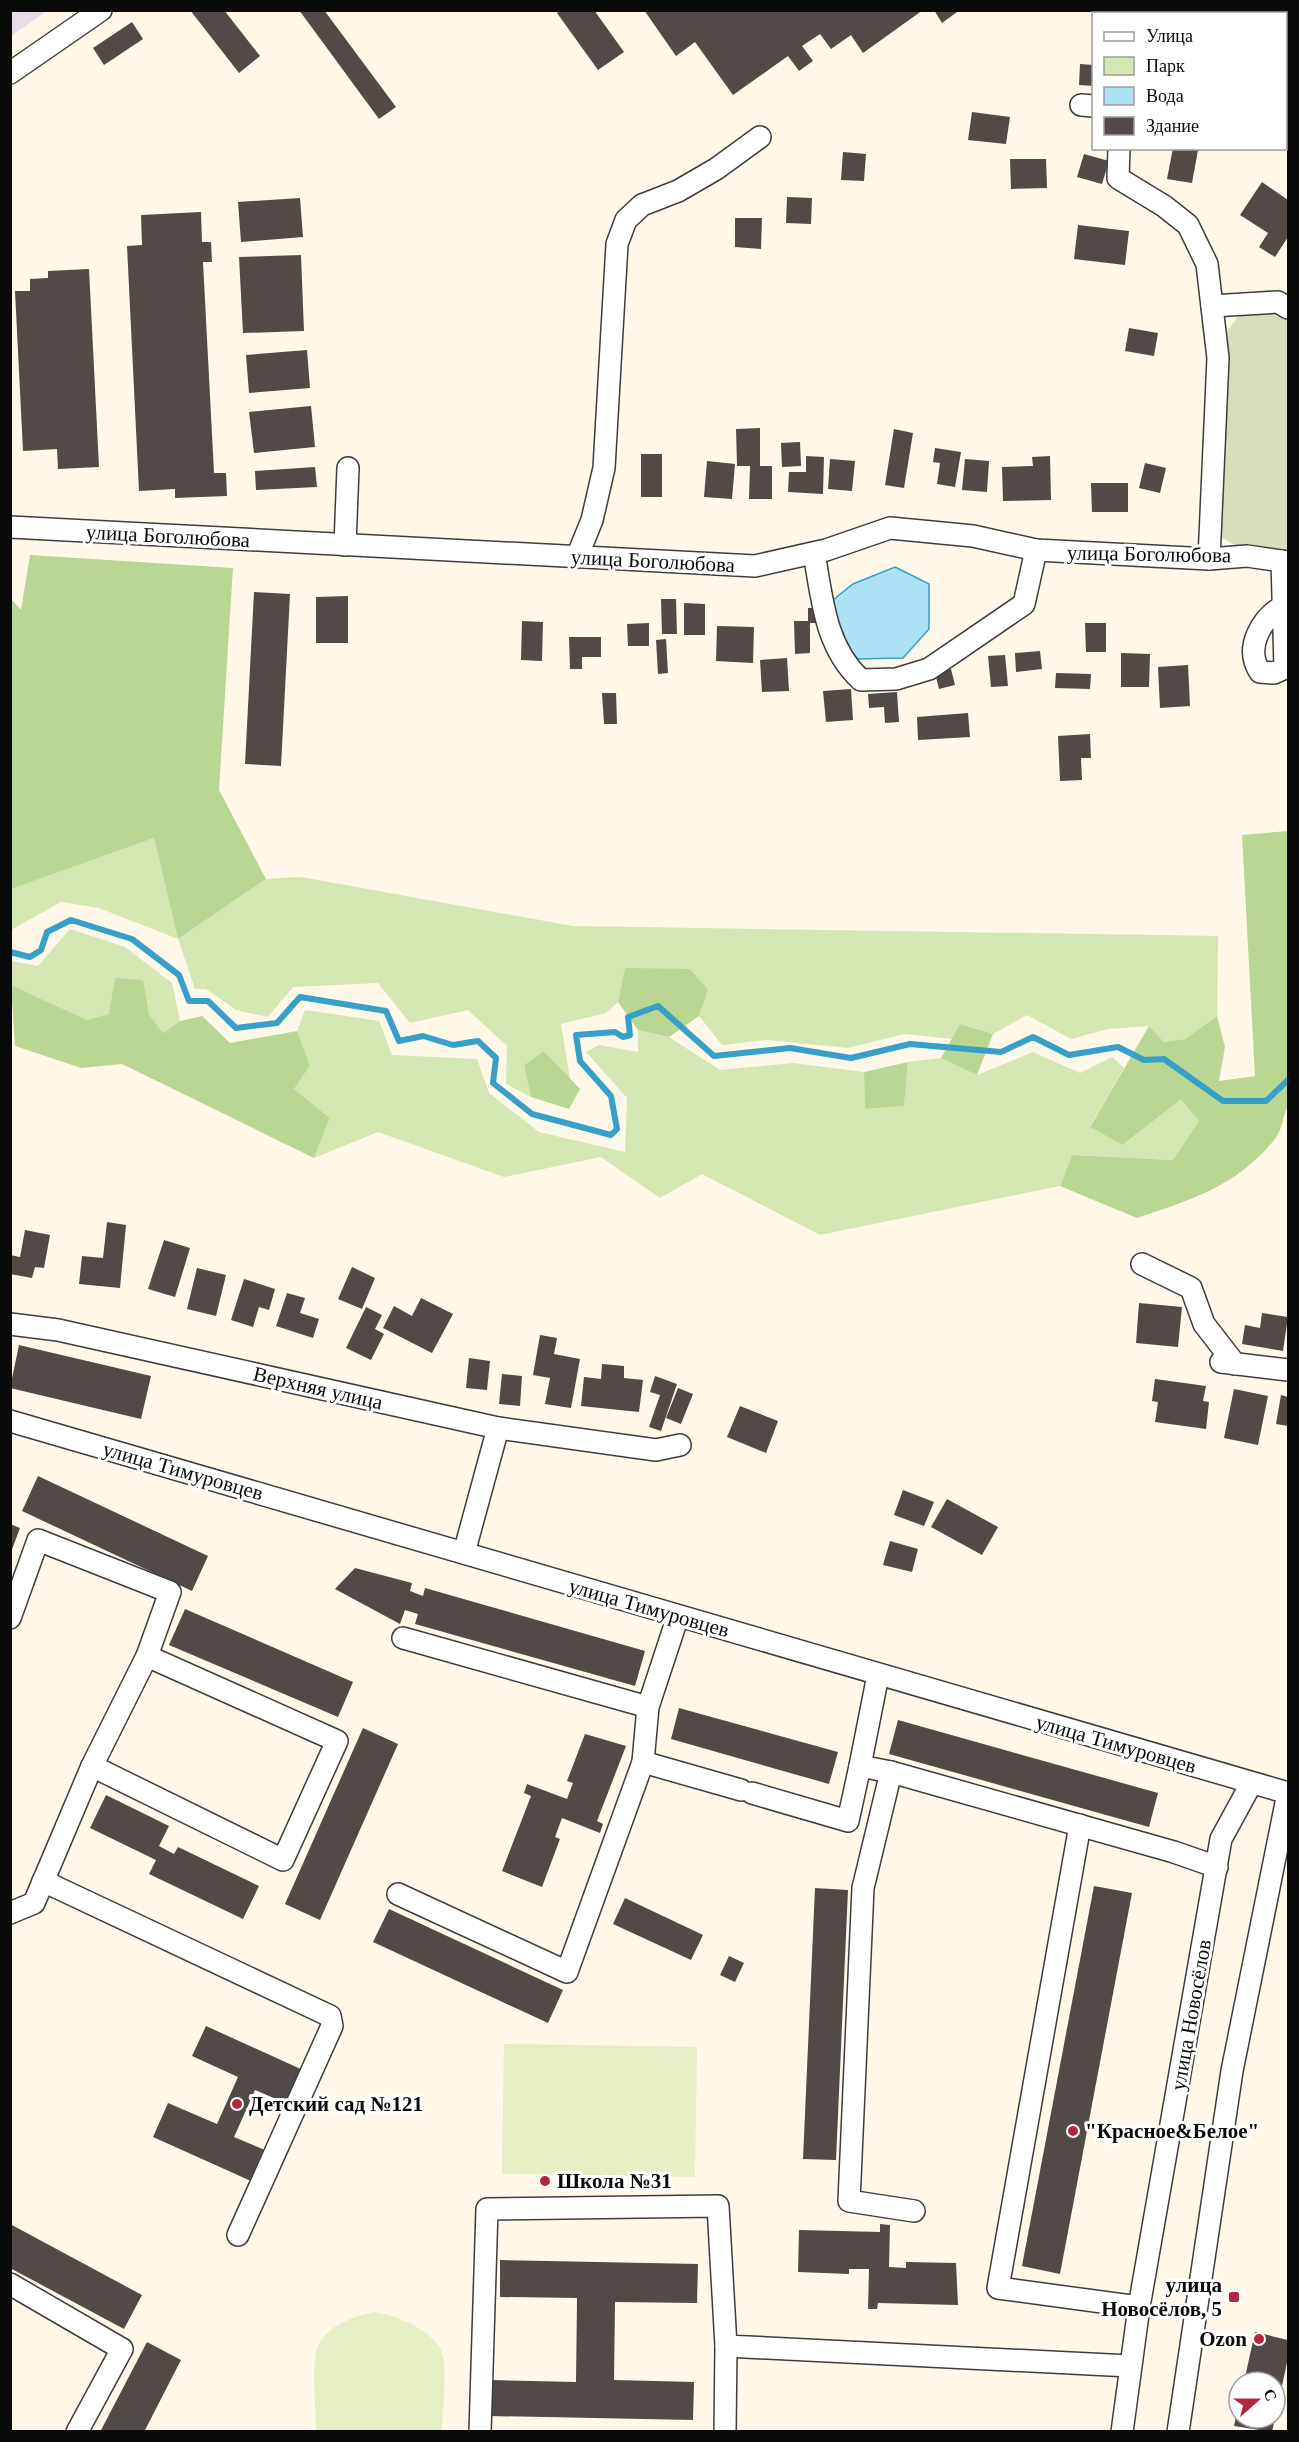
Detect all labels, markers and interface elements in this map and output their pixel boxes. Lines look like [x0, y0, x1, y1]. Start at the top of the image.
legend [1092, 12, 1287, 150]
text: Улица [1146, 26, 1193, 46]
text: Парк [1146, 56, 1185, 76]
text: Вода [1146, 86, 1184, 106]
text: Здание [1146, 116, 1199, 136]
street label: улица Боголюбова [85, 520, 251, 552]
street label: улица Боголюбова [1067, 541, 1232, 567]
street label: улица Боголюбова [570, 545, 736, 577]
street label: Верхняя улица [251, 1361, 386, 1415]
street label: улица Тимуровцев [100, 1437, 266, 1505]
street label: улица Тимуровцев [566, 1574, 732, 1642]
street label: улица Тимуровцев [1033, 1710, 1199, 1778]
street label: улица Новосёлов [1166, 1937, 1216, 2092]
place label: Детский сад №121 [249, 2092, 423, 2116]
marker: Детский сад №121 [230, 2097, 244, 2111]
place label: "Красное&Белое" [1085, 2119, 1259, 2143]
marker: "Красное&Белое" [1066, 2124, 1080, 2138]
place label: Школа №31 [557, 2169, 672, 2193]
marker: Школа №31 [538, 2174, 552, 2188]
place label: улица Новосёлов, 5 [1101, 2273, 1222, 2321]
marker: улица Новосёлов, 5 [1227, 2290, 1241, 2304]
place label: Ozon [1199, 2327, 1247, 2351]
marker: Ozon [1252, 2332, 1266, 2346]
north arrow [1227, 2370, 1287, 2430]
text: С [1261, 2386, 1281, 2403]

